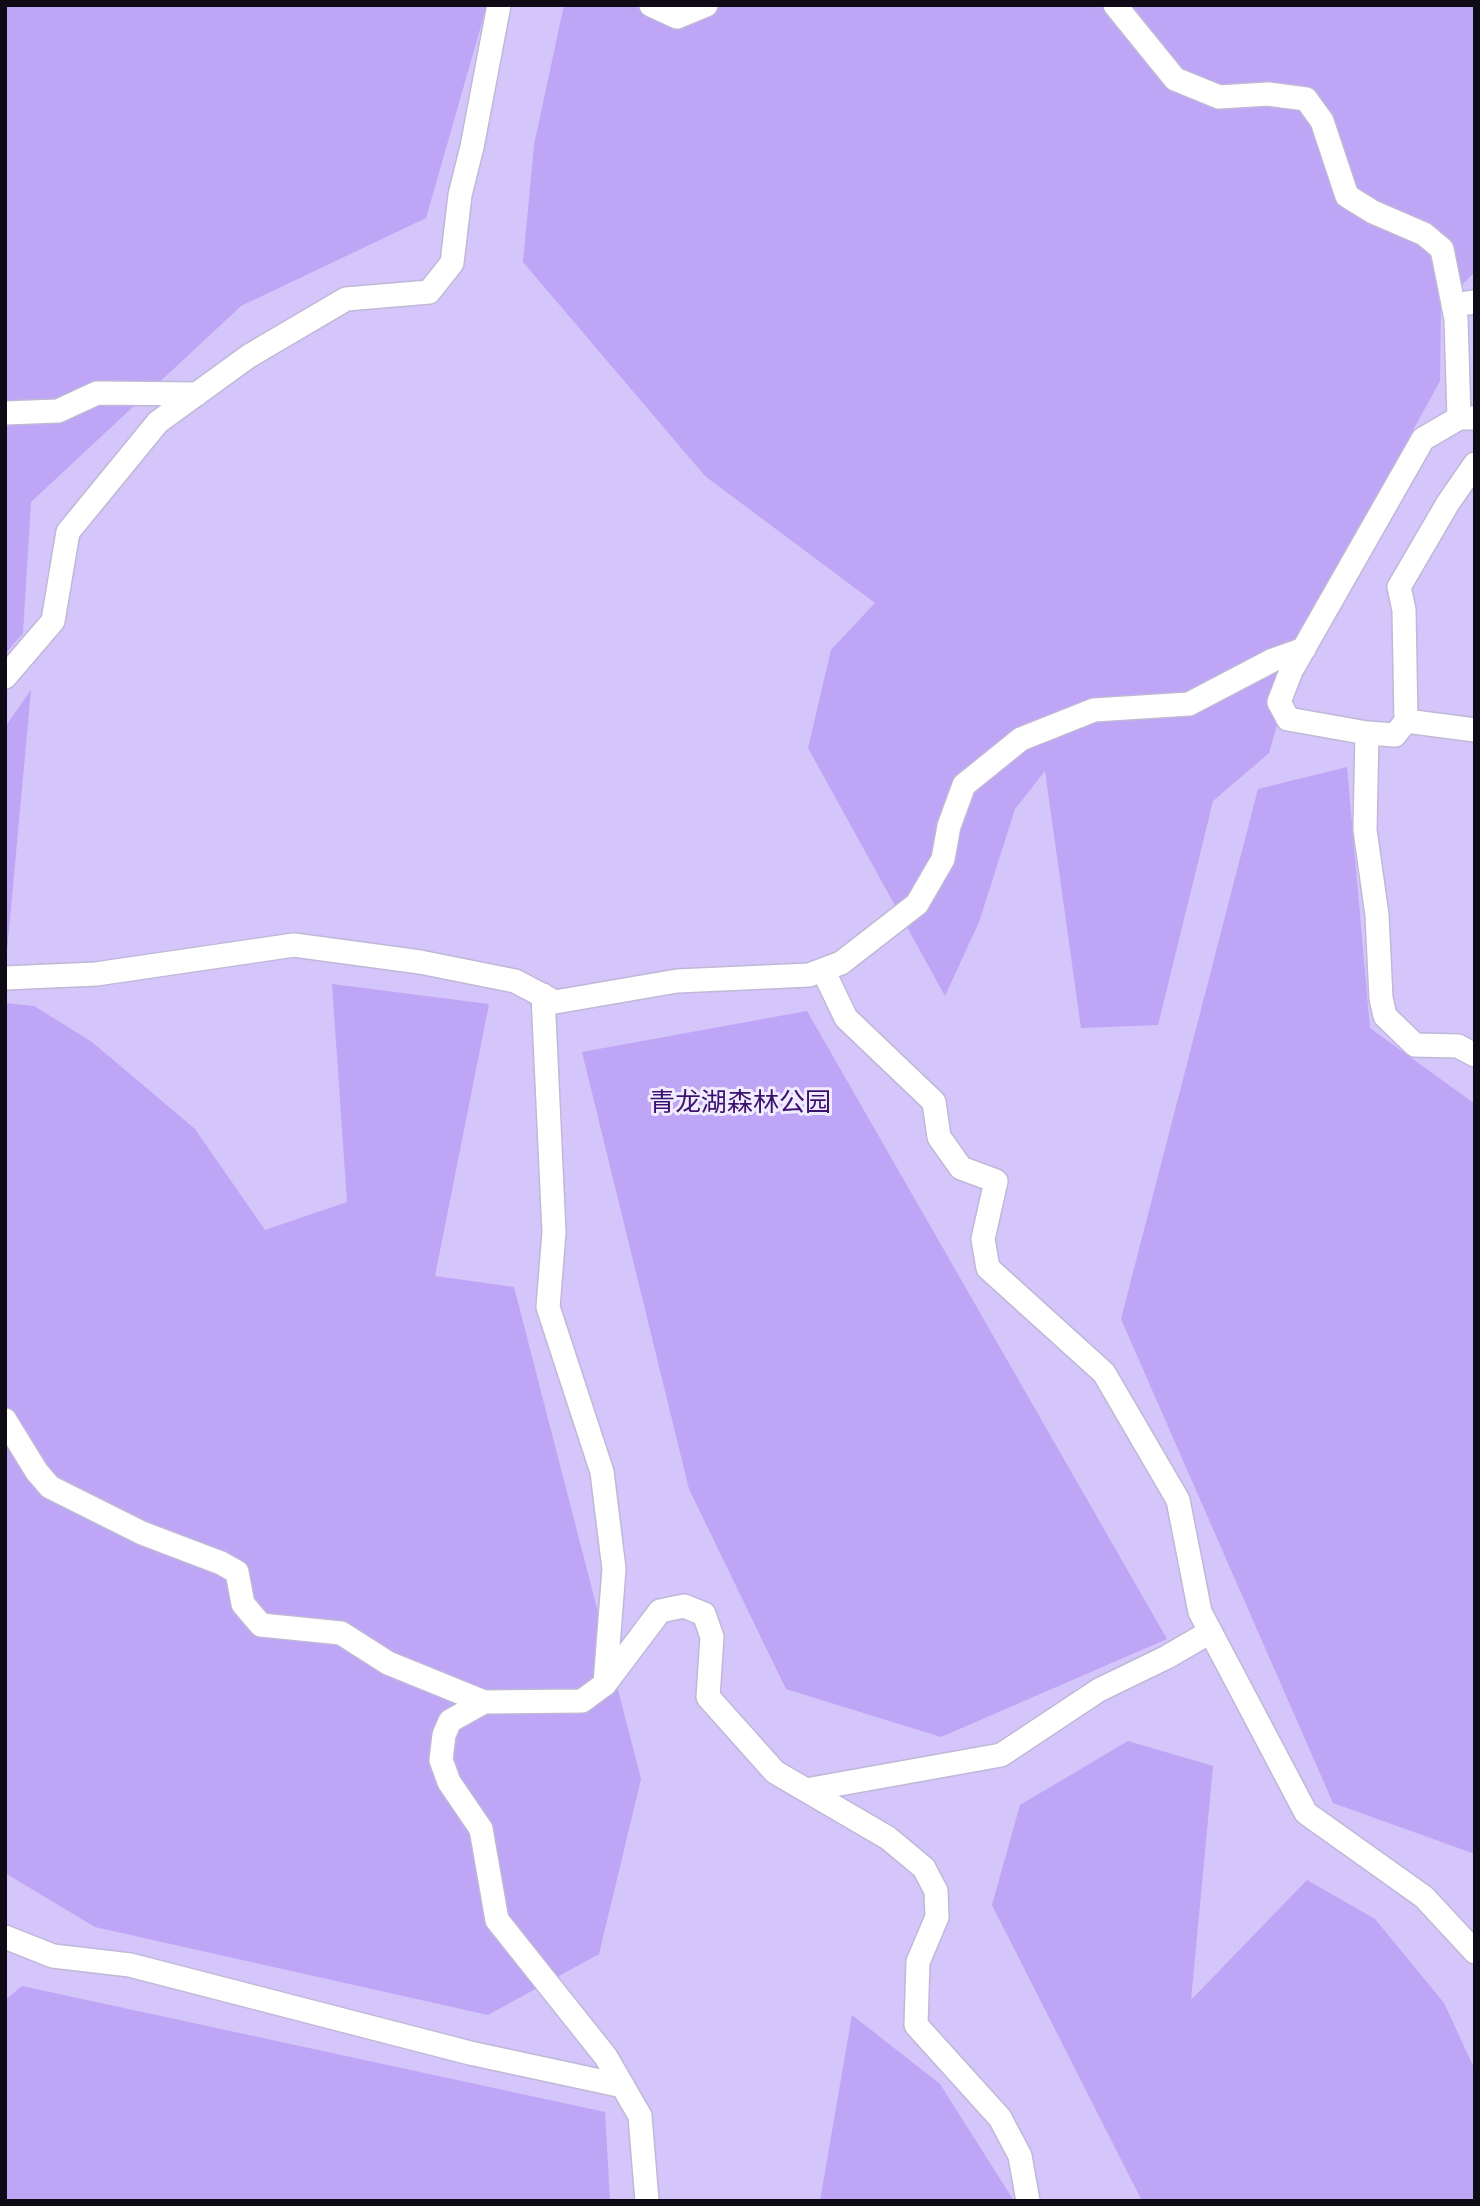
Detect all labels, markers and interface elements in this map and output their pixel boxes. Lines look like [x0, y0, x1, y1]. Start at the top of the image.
park label: 青龙湖森林公园 [649, 1087, 831, 1119]

